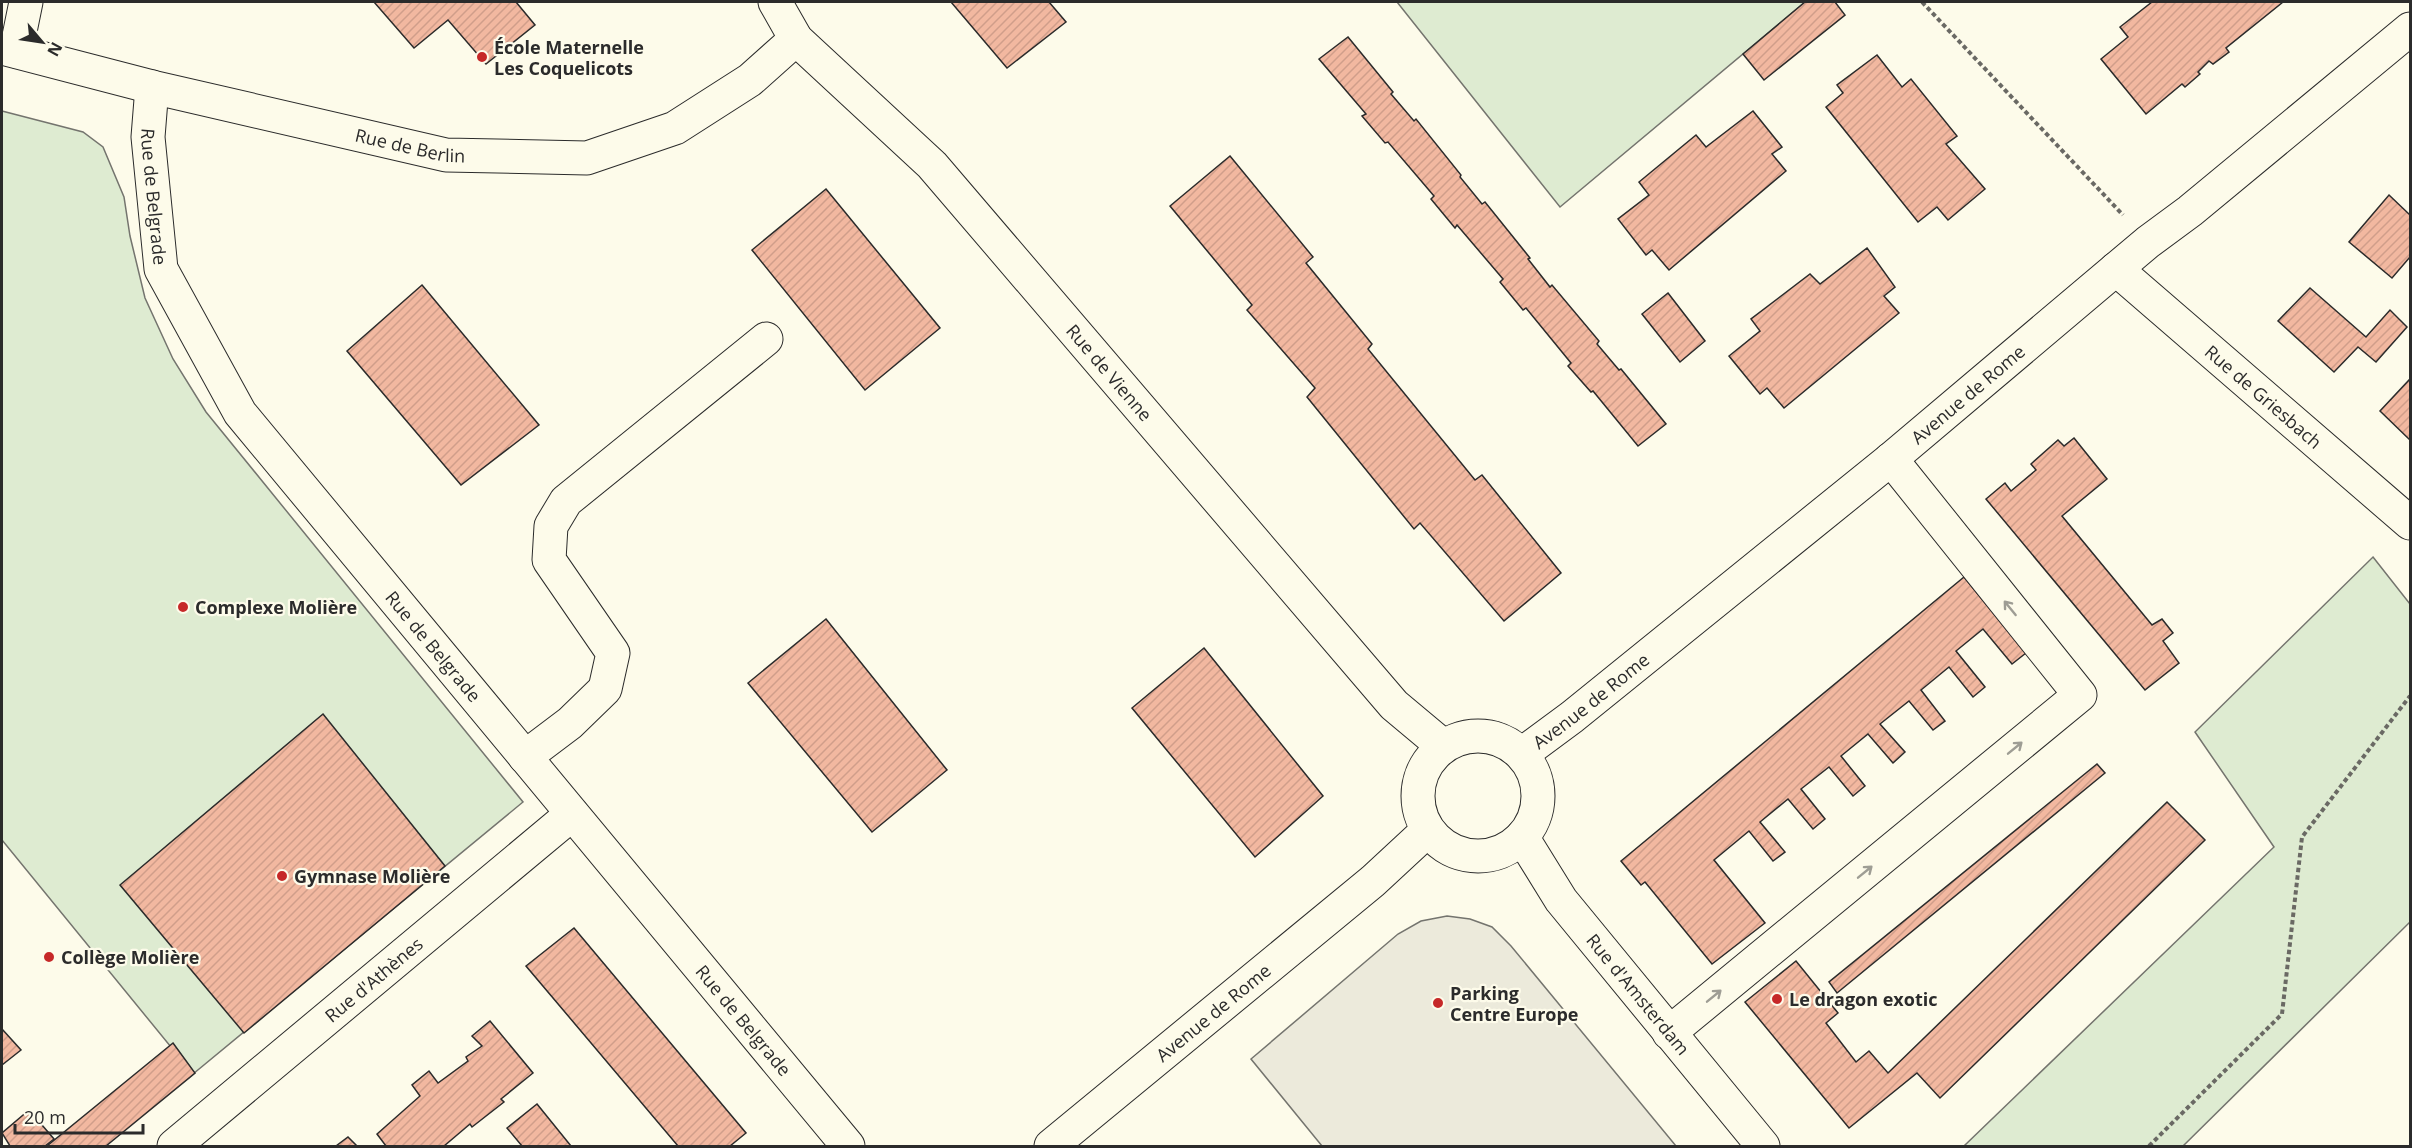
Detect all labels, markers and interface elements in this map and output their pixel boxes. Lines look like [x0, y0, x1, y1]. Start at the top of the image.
north arrow [12, 12, 72, 72]
place label: École Maternelle Les Coquelicots [494, 35, 644, 80]
text: N [42, 38, 68, 60]
marker: École Maternelle Les Coquelicots [475, 50, 489, 64]
street label: Rue de Berlin [353, 122, 466, 167]
street label: Rue de Belgrade [136, 127, 173, 266]
street label: Rue de Vienne [1061, 319, 1158, 426]
street label: Avenue de Rome [1906, 339, 2030, 449]
street label: Rue de Griesbach [2200, 339, 2327, 454]
street label: Rue de Belgrade [380, 586, 486, 707]
place label: Complexe Molière [195, 595, 357, 619]
marker: Complexe Molière [176, 600, 190, 614]
one-way arrow [2004, 600, 2017, 616]
street label: Avenue de Rome [1528, 647, 1654, 754]
one-way arrow [2007, 741, 2022, 755]
place label: Gymnase Molière [294, 864, 450, 888]
one-way arrow [1857, 865, 1872, 879]
marker: Gymnase Molière [275, 869, 289, 883]
street label: Rue d'Amsterdam [1581, 929, 1695, 1060]
street label: Rue d'Athènes [320, 932, 428, 1027]
place label: Collège Molière [61, 945, 199, 969]
marker: Collège Molière [42, 950, 56, 964]
street label: Avenue de Rome [1151, 958, 1276, 1067]
street label: Rue de Belgrade [691, 960, 797, 1081]
place label: Parking Centre Europe [1450, 981, 1579, 1026]
place label: Le dragon exotic [1789, 987, 1937, 1011]
one-way arrow [1706, 989, 1721, 1003]
marker: Le dragon exotic [1770, 992, 1784, 1006]
marker: Parking Centre Europe [1431, 996, 1445, 1010]
scale bar [15, 1097, 142, 1135]
text: 20 m [24, 1105, 66, 1129]

